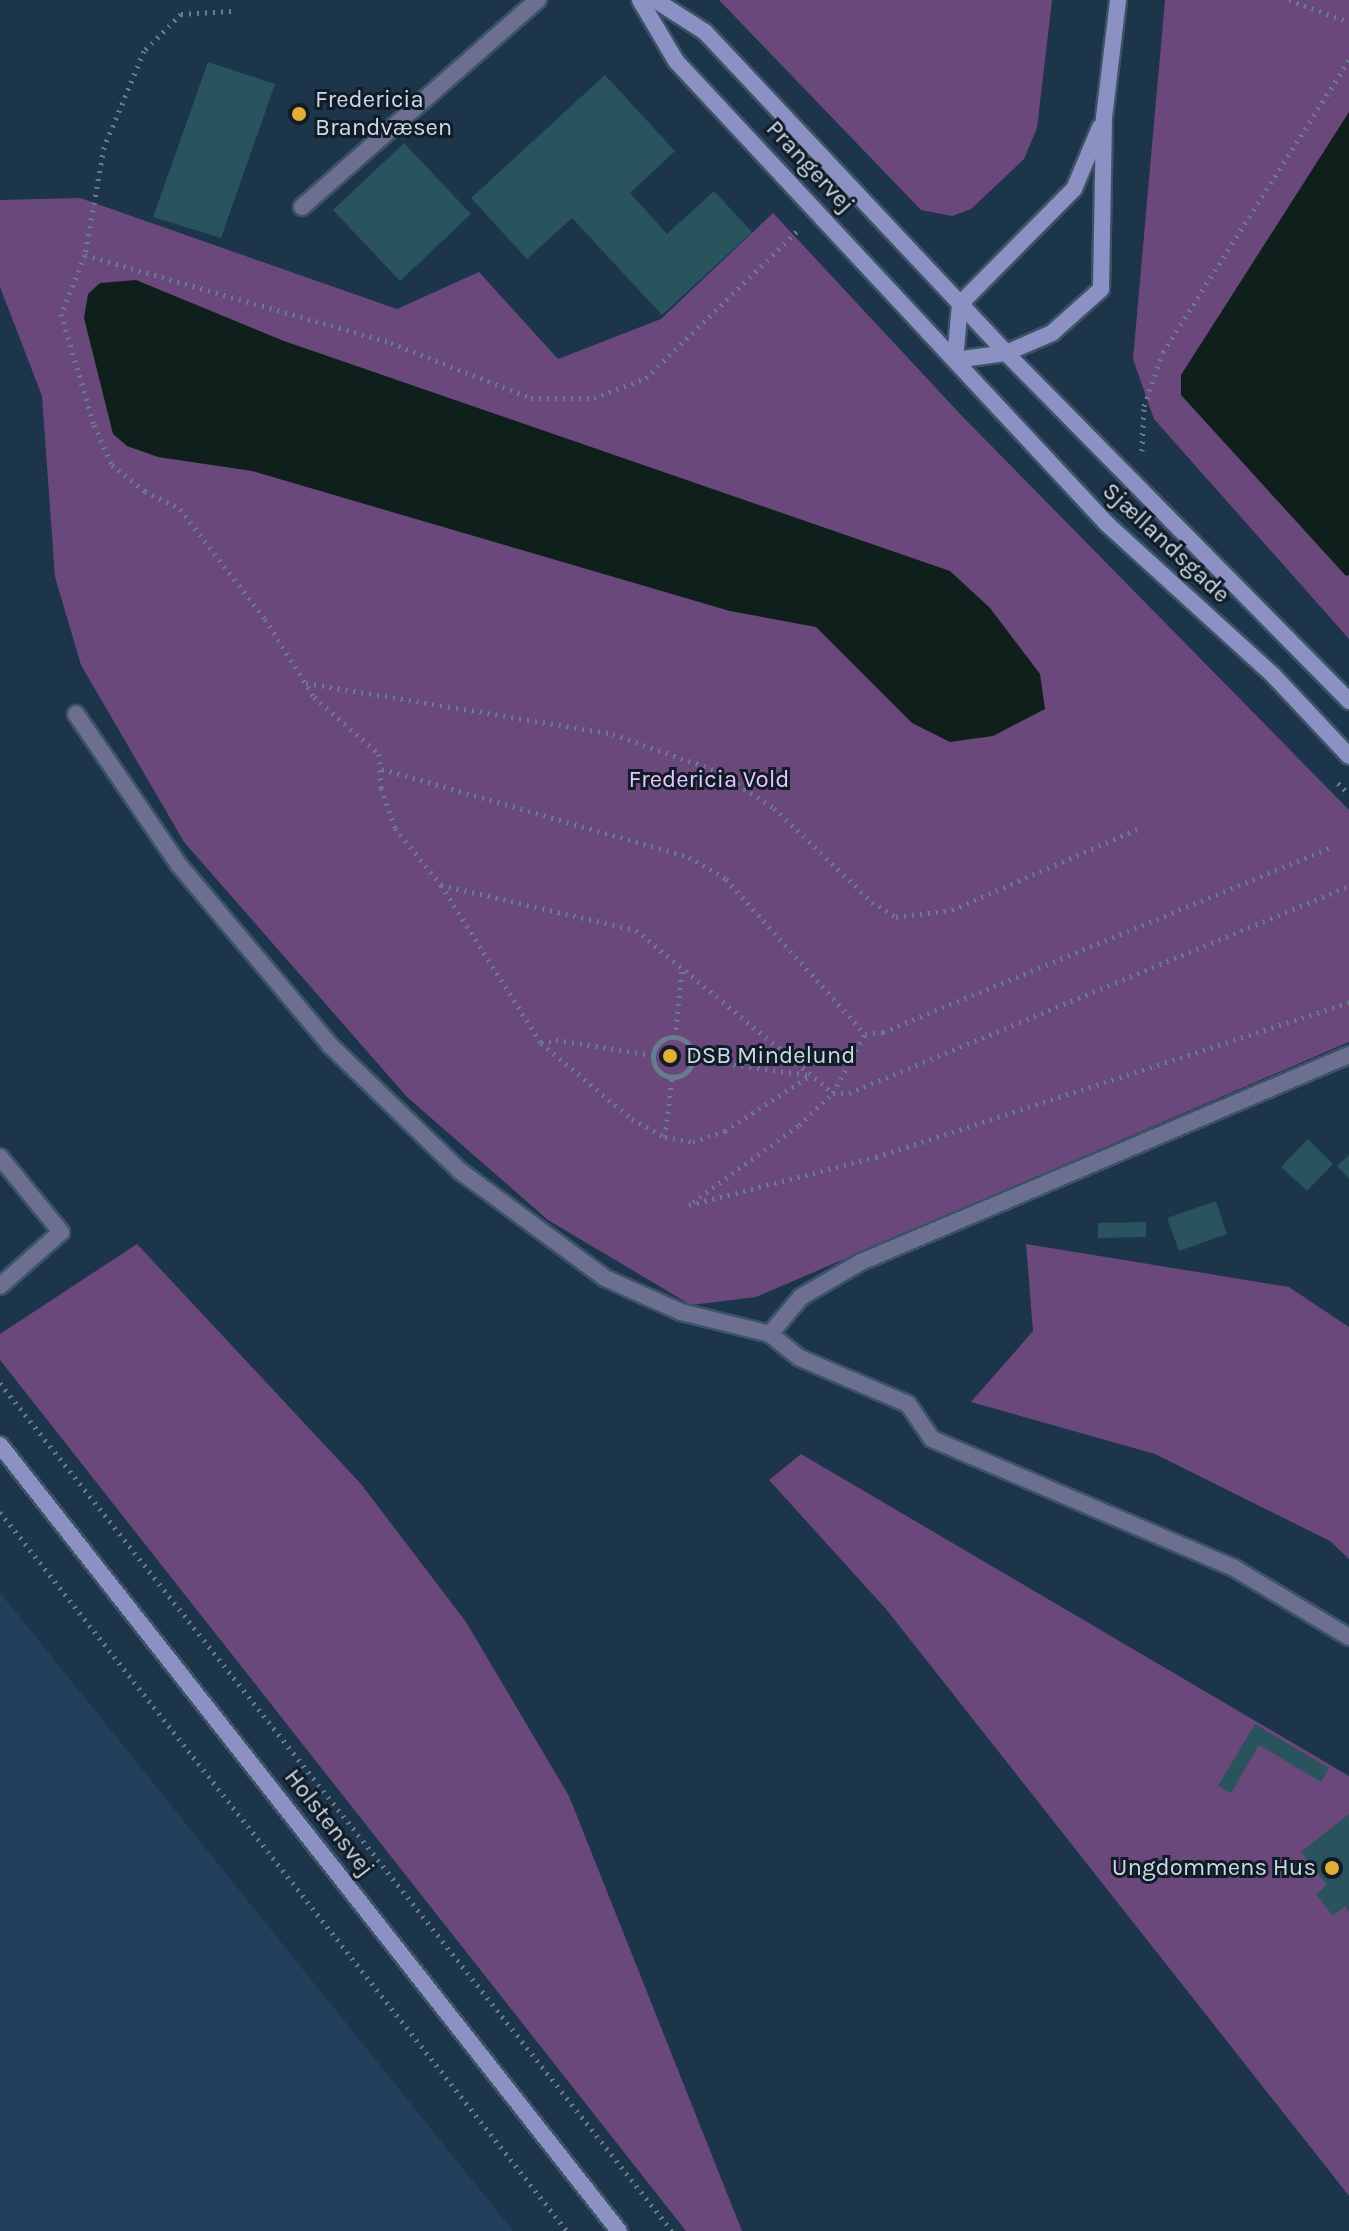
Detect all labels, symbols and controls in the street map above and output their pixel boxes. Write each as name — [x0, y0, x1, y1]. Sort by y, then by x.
place label: Fredericia Brandvæsen — [315, 86, 452, 142]
marker: Fredericia Brandvæsen — [290, 105, 308, 123]
street label: Prangervej — [760, 115, 860, 219]
street label: Sjællandsgade — [1096, 477, 1236, 609]
park label: Fredericia Vold — [628, 766, 790, 794]
place label: DSB Mindelund — [686, 1042, 855, 1070]
marker: DSB Mindelund — [661, 1047, 679, 1065]
street label: Holstensvej — [278, 1763, 380, 1883]
place label: Ungdommens Hus — [1112, 1854, 1316, 1882]
marker: Ungdommens Hus — [1323, 1859, 1341, 1877]

